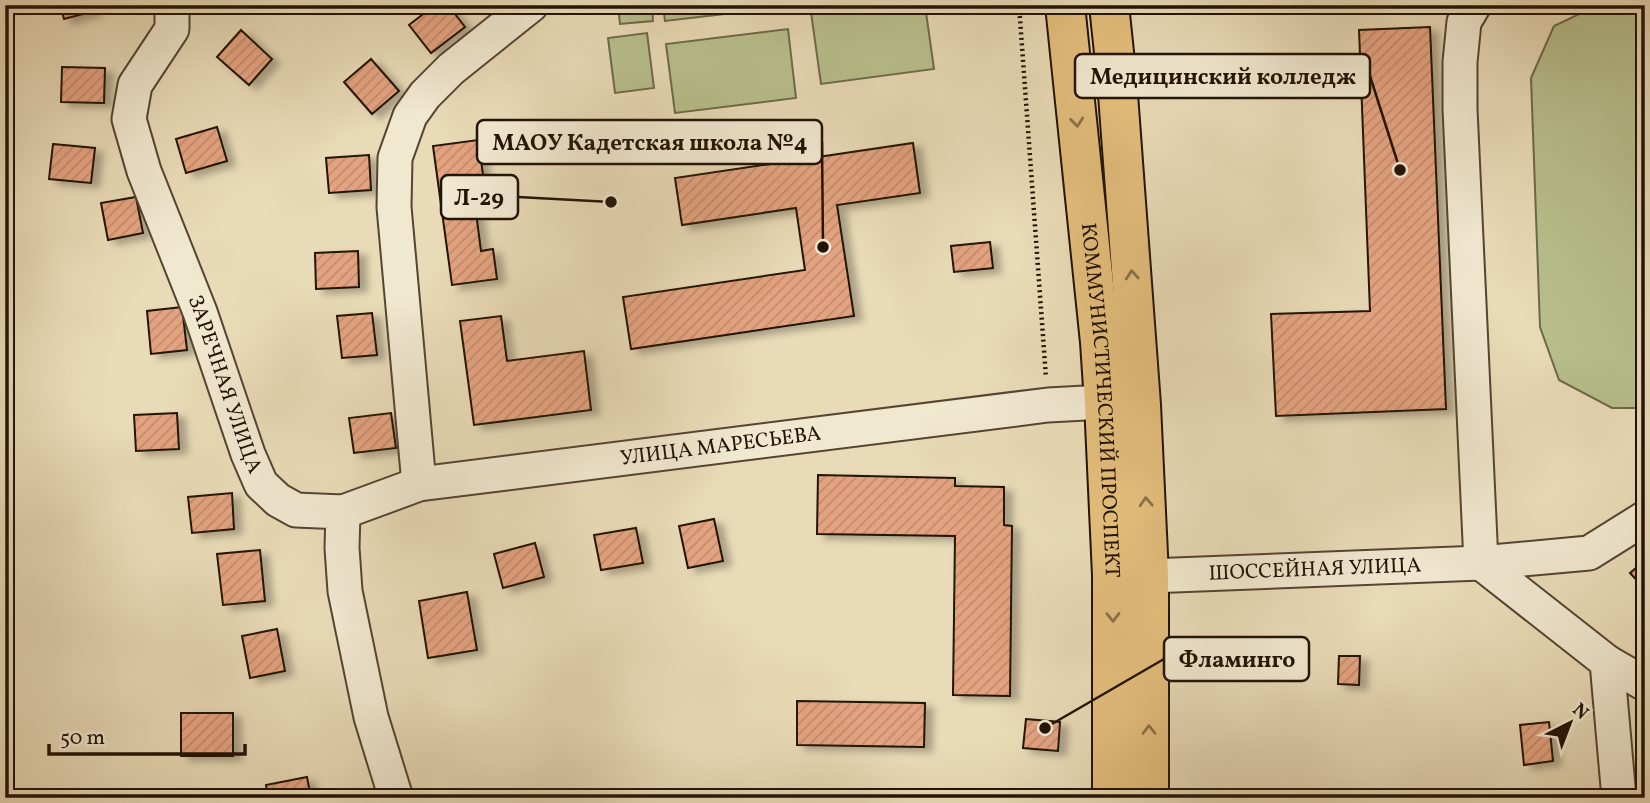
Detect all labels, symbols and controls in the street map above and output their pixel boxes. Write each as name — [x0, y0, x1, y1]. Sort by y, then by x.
callout: Медицинский колледж — [1075, 54, 1370, 98]
text: Медицинский колледж — [1090, 62, 1356, 94]
one-way arrow — [1069, 117, 1084, 128]
callout: МАОУ Кадетская школа №4 — [477, 120, 822, 164]
text: МАОУ Кадетская школа №4 — [492, 128, 808, 160]
callout: Л-29 — [441, 175, 518, 219]
text: Л-29 — [454, 183, 504, 215]
street label: КОММУНИСТИЧЕСКИЙ ПРОСПЕКТ — [1073, 221, 1127, 578]
one-way arrow — [1125, 269, 1140, 280]
street label: ЗАРЕЧНАЯ УЛИЦА — [180, 291, 269, 478]
street label: УЛИЦА МАРЕСЬЕВА — [619, 419, 823, 473]
one-way arrow — [1139, 496, 1154, 507]
street label: ШОССЕЙНАЯ УЛИЦА — [1208, 551, 1422, 588]
one-way arrow — [1105, 613, 1121, 623]
callout: Фламинго — [1164, 637, 1309, 681]
text: Фламинго — [1179, 645, 1295, 677]
north arrow — [1534, 688, 1604, 758]
text: N — [1566, 698, 1594, 726]
scale bar — [49, 712, 245, 756]
text: 50 m — [60, 724, 105, 753]
one-way arrow — [1141, 724, 1157, 734]

